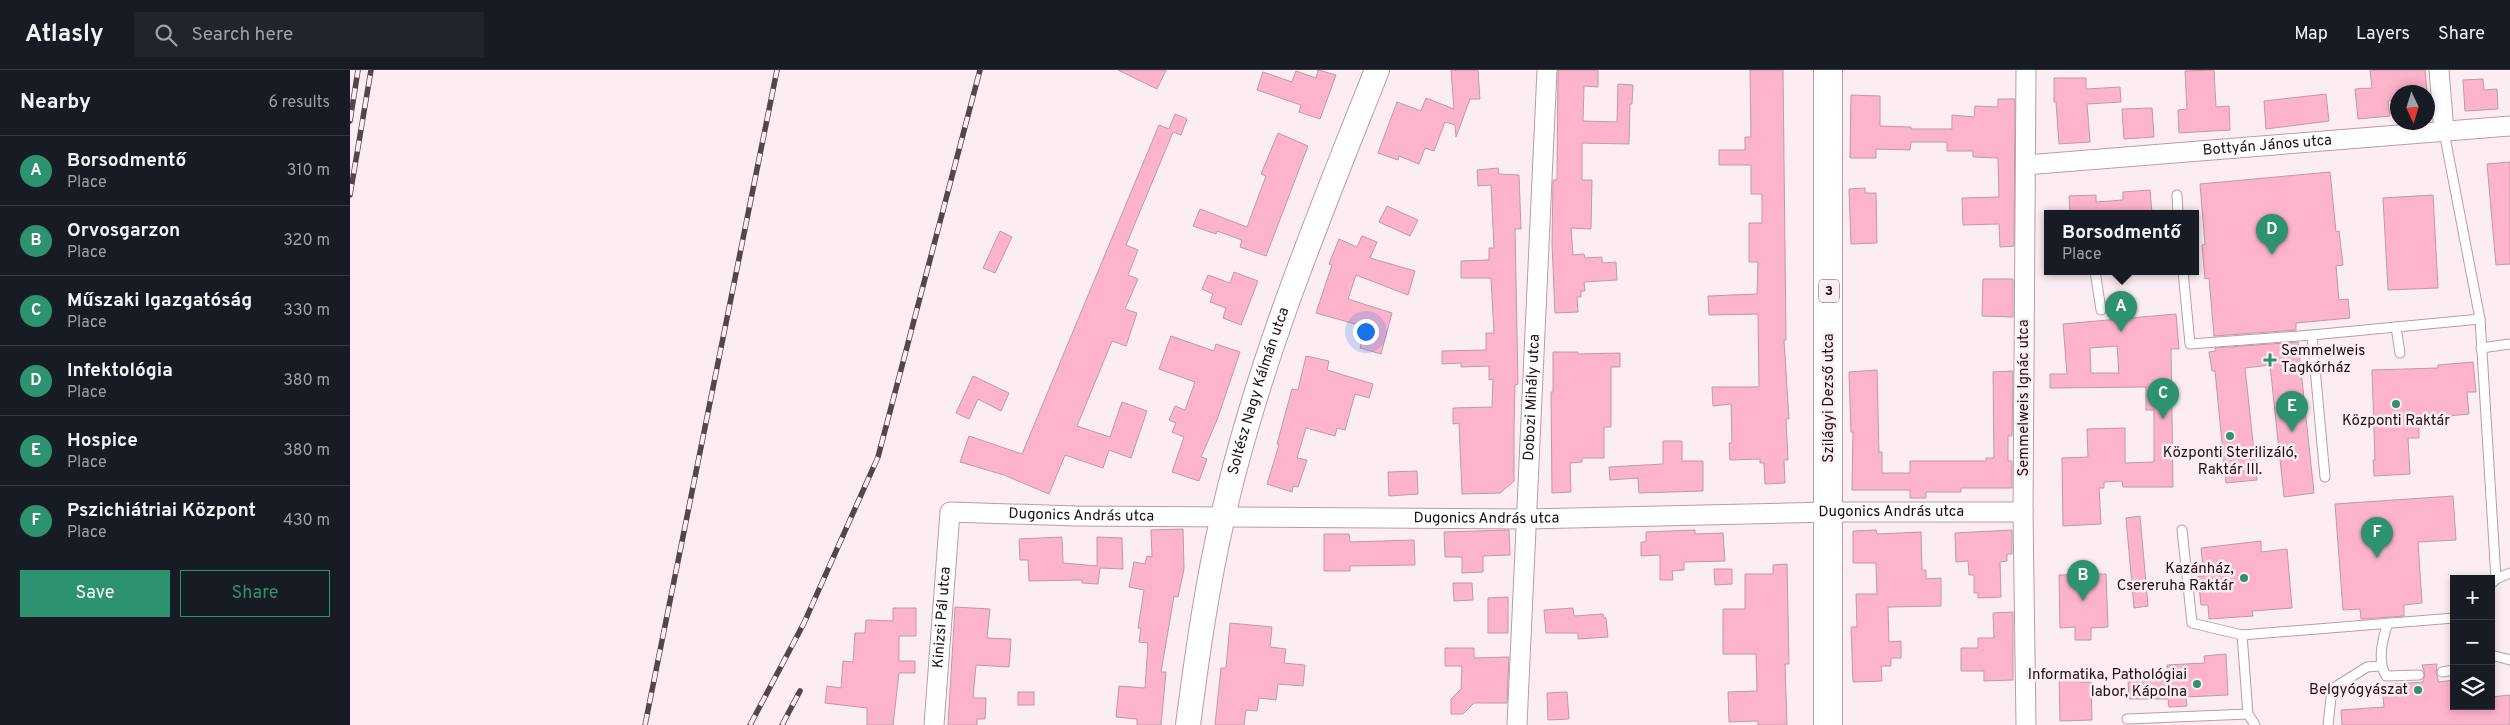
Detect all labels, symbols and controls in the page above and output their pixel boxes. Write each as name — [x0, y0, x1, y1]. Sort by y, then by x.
search box — [134, 12, 484, 57]
text: Atlasly — [25, 20, 104, 50]
icon: search — [152, 21, 180, 49]
text: Search here — [192, 23, 293, 47]
text: Map — [2294, 23, 2328, 46]
text: Layers — [2356, 23, 2410, 46]
text: Share — [2438, 23, 2485, 46]
north arrow — [2390, 85, 2435, 130]
text: Nearby — [20, 89, 91, 116]
text: 6 results — [268, 93, 330, 113]
street label: Bottyán János utca — [2202, 131, 2333, 160]
text: Borsodmentő — [67, 149, 186, 173]
text: A — [30, 161, 42, 181]
text: 310 m — [287, 161, 330, 181]
text: Place — [67, 173, 107, 193]
popup — [2044, 210, 2199, 275]
pin: D — [2256, 214, 2288, 255]
text: Orvosgarzon — [67, 219, 180, 243]
text: Borsodmentő — [2062, 221, 2181, 245]
text: B — [30, 231, 42, 251]
text: 320 m — [283, 231, 330, 251]
text: Place — [67, 243, 107, 263]
text: Place — [2062, 245, 2102, 265]
road number: 3 — [1819, 280, 1839, 302]
text: Műszaki Igazgatóság — [67, 289, 252, 313]
pin: A — [2105, 291, 2137, 332]
text: C — [31, 301, 41, 321]
text: 330 m — [283, 301, 330, 321]
street label: Soltész Nagy Kálmán utca — [1224, 305, 1294, 477]
text: Place — [67, 313, 107, 333]
your location — [1353, 319, 1379, 345]
street label: Semmelweis Ignác utca — [2015, 319, 2034, 477]
street label: Dobozi Mihály utca — [1520, 333, 1544, 461]
street label: Szilágyi Dezső utca — [1820, 333, 1839, 463]
place label: Semmelweis Tagkórház — [2281, 342, 2365, 378]
marker: Semmelweis Tagkórház — [2263, 353, 2277, 367]
text: Infektológia — [67, 359, 173, 383]
text: D — [30, 371, 42, 391]
text: 380 m — [283, 371, 330, 391]
pin: C — [2147, 378, 2179, 419]
text: Place — [67, 383, 107, 403]
pin: E — [2276, 391, 2308, 432]
marker: Központi Raktár — [2390, 398, 2402, 410]
place label: Központi Raktár — [2342, 412, 2450, 431]
text: Hospice — [67, 429, 138, 453]
marker: Központi Sterilizáló, Raktár III. — [2224, 430, 2236, 442]
text: E — [31, 441, 41, 461]
text: 380 m — [283, 441, 330, 461]
place label: Központi Sterilizáló, Raktár III. — [2163, 444, 2297, 480]
text: Place — [67, 453, 107, 473]
text: Pszichiátriai Központ — [67, 499, 256, 523]
street label: Dugonics András utca — [1818, 503, 1964, 522]
street label: Dugonics András utca — [1008, 504, 1154, 526]
street label: Dugonics András utca — [1413, 509, 1559, 529]
text: F — [31, 511, 41, 531]
text: 430 m — [283, 511, 330, 531]
pin: F — [2361, 517, 2393, 558]
text: Place — [67, 523, 107, 543]
pin: B — [2067, 560, 2099, 601]
place label: Kazánház, Csereruha Raktár — [2117, 560, 2234, 596]
street label: Kinizsi Pál utca — [929, 566, 955, 669]
button: Save — [20, 570, 170, 617]
button: Share — [180, 570, 330, 617]
marker: Kazánház, Csereruha Raktár — [2238, 572, 2250, 584]
map controls — [2450, 575, 2495, 710]
button: + — [2450, 575, 2495, 620]
button: − — [2450, 620, 2495, 665]
button: layers — [2450, 665, 2495, 710]
place label: Informatika, Pathológiai labor, Kápolna — [2028, 666, 2187, 702]
marker: Informatika, Pathológiai labor, Kápolna — [2191, 678, 2203, 690]
place label: Belgyógyászat — [2309, 681, 2408, 700]
marker: Belgyógyászat — [2412, 684, 2424, 696]

